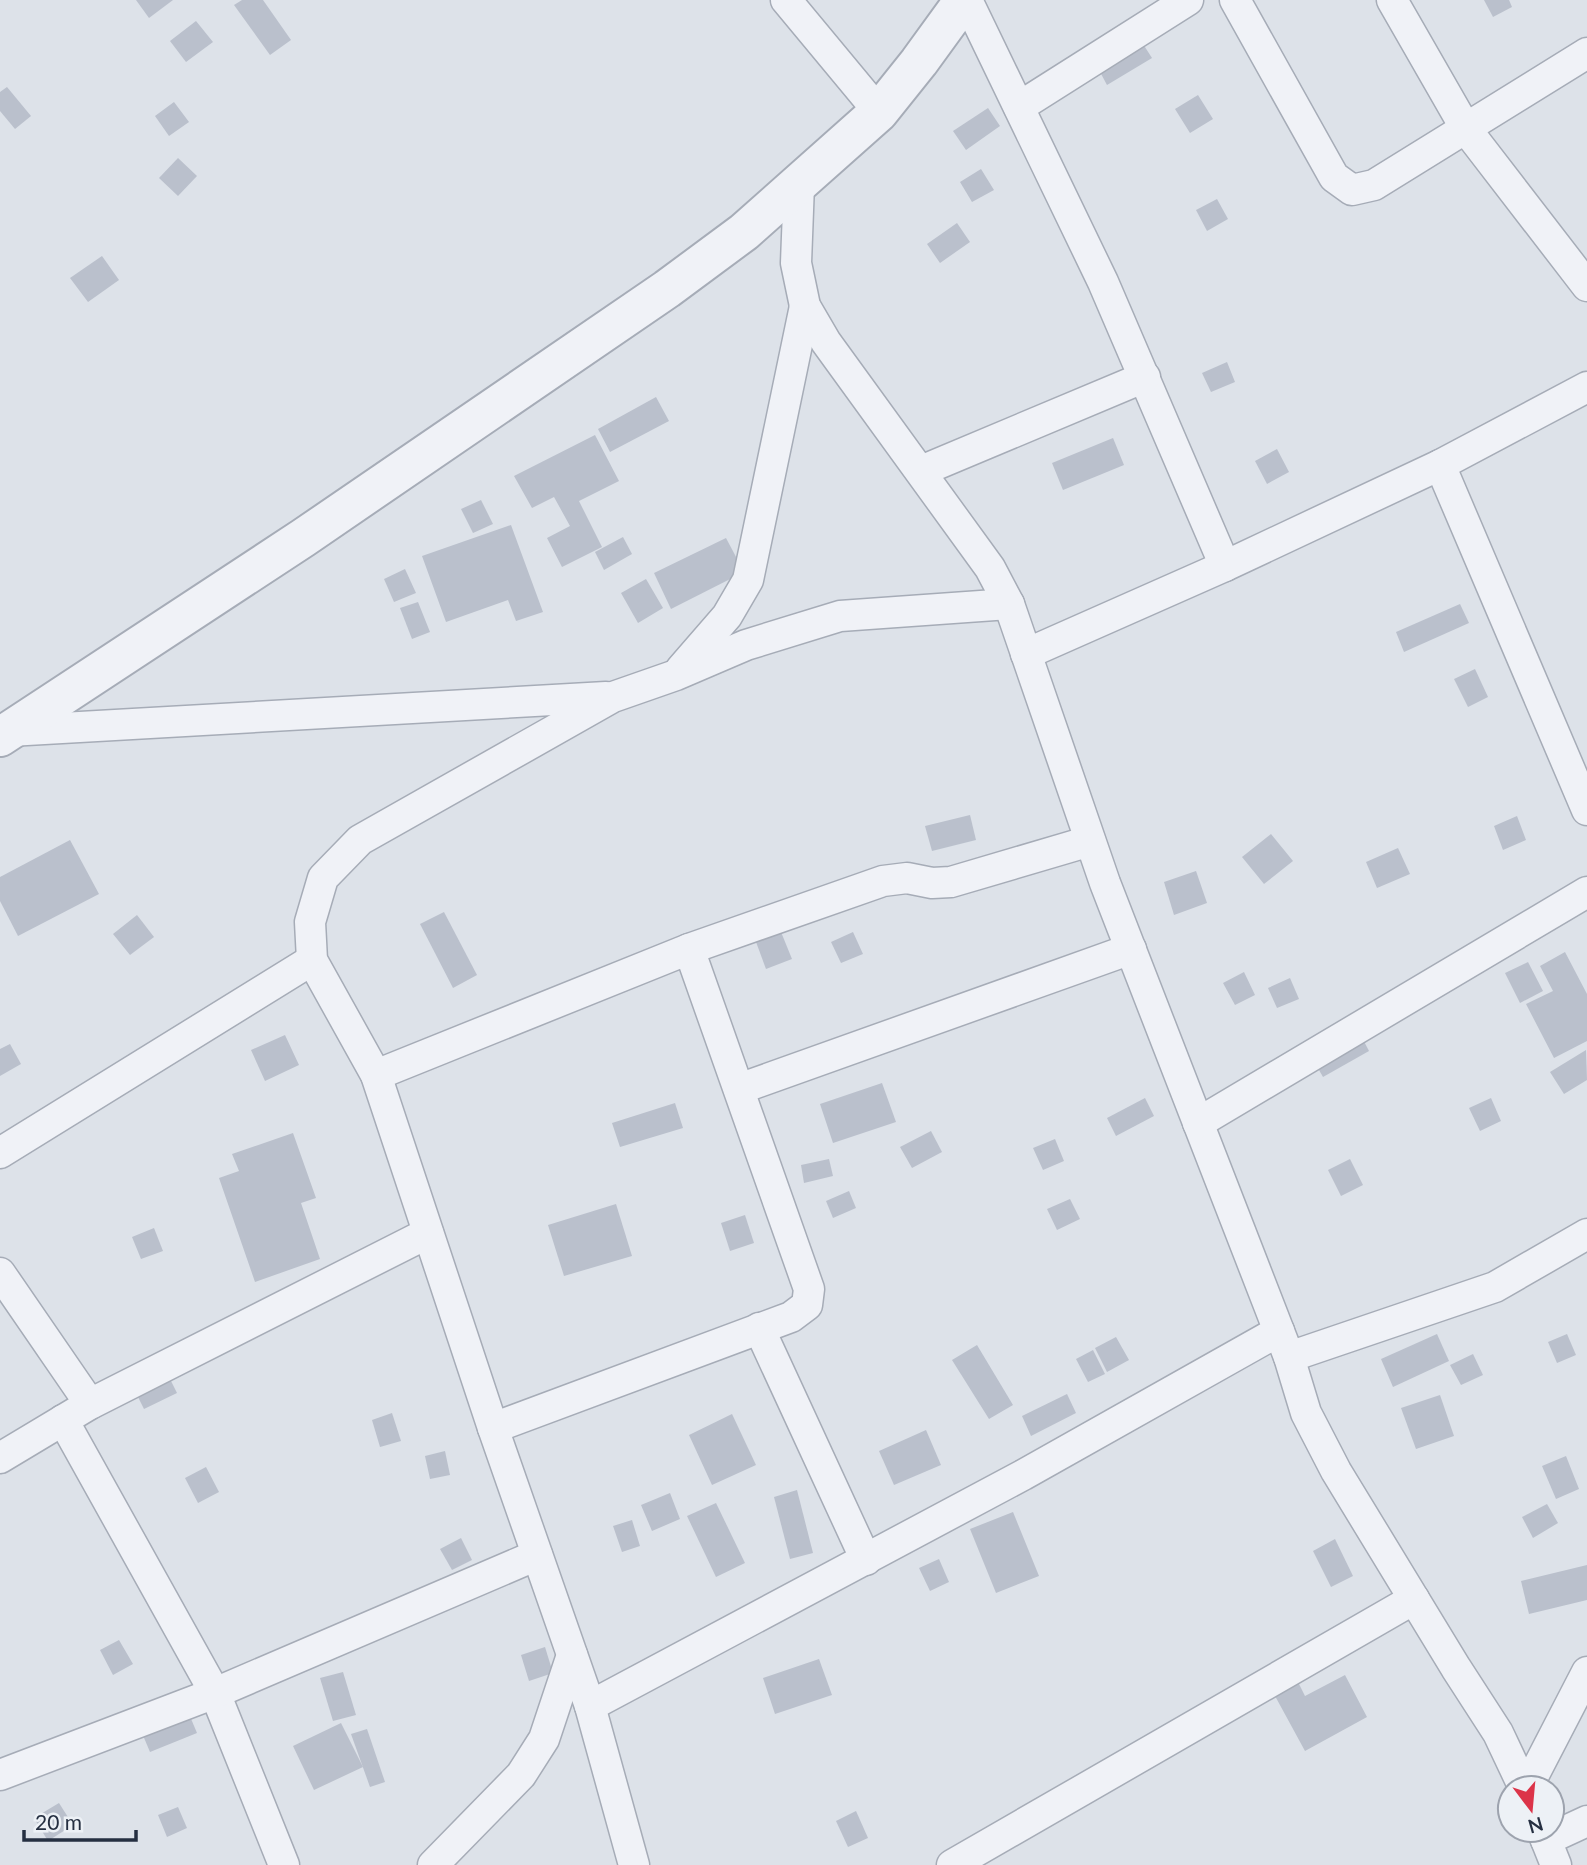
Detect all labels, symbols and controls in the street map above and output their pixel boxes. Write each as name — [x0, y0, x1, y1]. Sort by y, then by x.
north arrow — [1496, 1774, 1566, 1844]
scale bar — [24, 1798, 136, 1842]
text: 20 m — [35, 1809, 82, 1834]
text: N — [1526, 1813, 1546, 1839]

